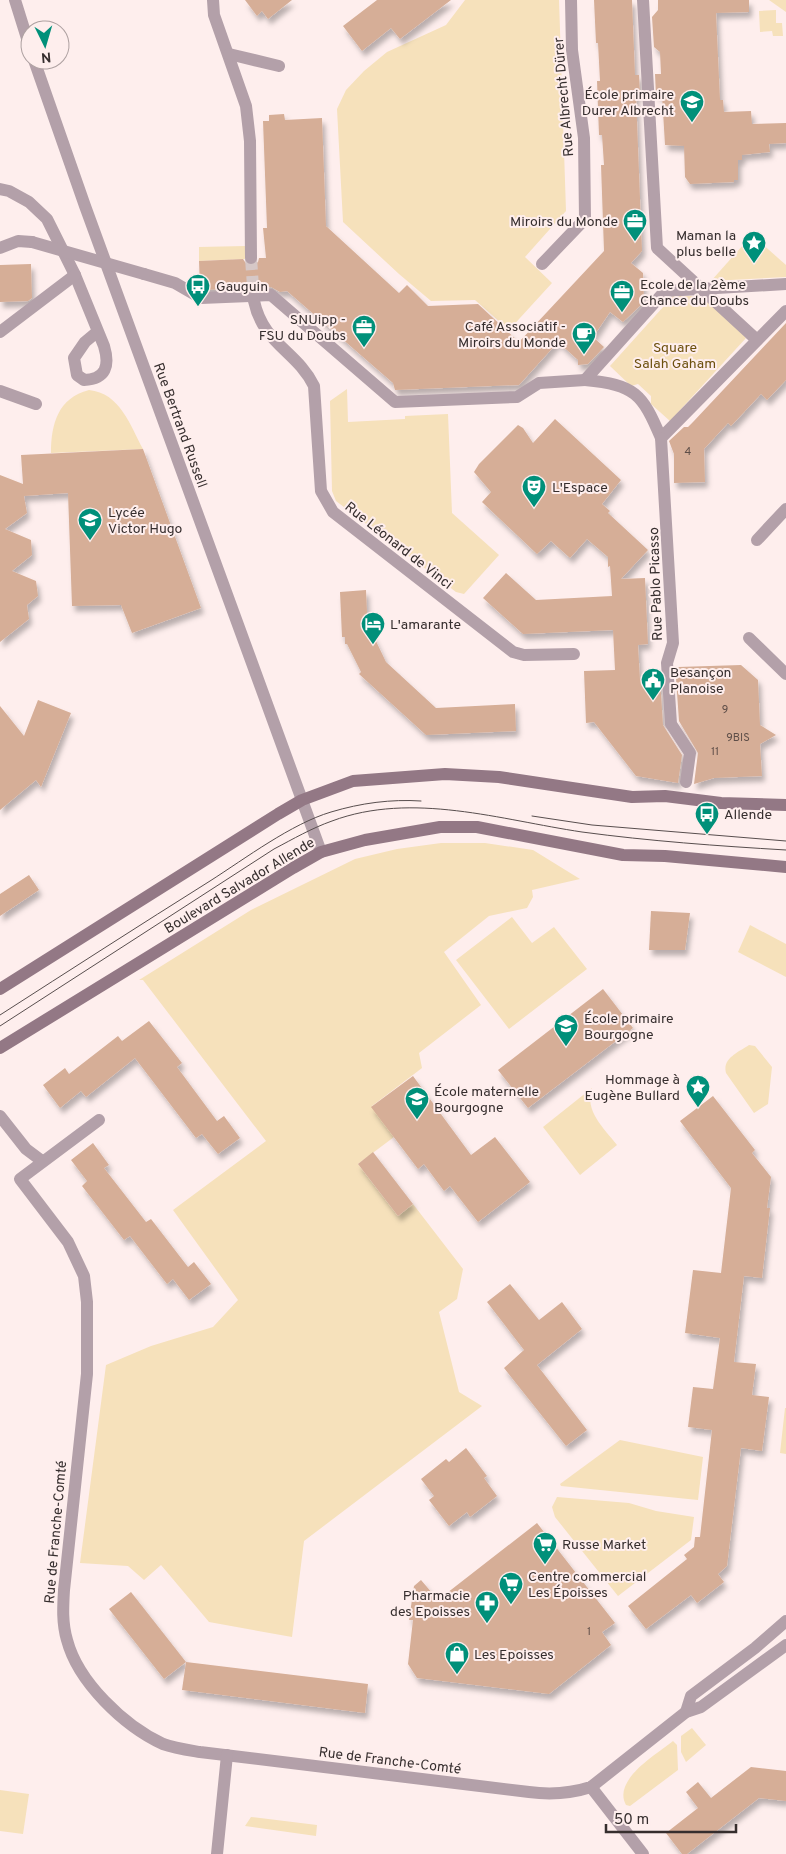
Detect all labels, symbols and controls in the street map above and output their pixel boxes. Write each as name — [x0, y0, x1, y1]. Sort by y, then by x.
north arrow — [20, 20, 70, 70]
street label: Rue Albrecht Dürer — [551, 36, 578, 157]
text: N — [40, 48, 52, 65]
place label: École primaire Durer Albrecht — [582, 86, 674, 120]
school or university icon: École primaire Durer Albrecht — [679, 89, 705, 123]
office icon: Miroirs du Monde — [622, 208, 648, 242]
place label: Miroirs du Monde — [510, 214, 618, 231]
place label: Maman la plus belle — [676, 228, 736, 261]
place icon: Maman la plus belle — [741, 230, 767, 264]
bus stop icon: Gauguin — [185, 273, 211, 307]
place label: Ecole de la 2ème Chance du Doubs — [640, 277, 749, 310]
place label: Gauguin — [216, 279, 268, 296]
office icon: Ecole de la 2ème Chance du Doubs — [609, 279, 635, 313]
place label: SNUipp - FSU du Doubs — [259, 312, 346, 345]
office icon: SNUipp - FSU du Doubs — [351, 314, 377, 348]
place label: Café Associatif - Miroirs du Monde — [458, 319, 566, 352]
cafe icon: Café Associatif - Miroirs du Monde — [571, 321, 597, 355]
park label: Square Salah Gaham — [634, 340, 716, 373]
street label: Rue Bertrand Russell — [149, 361, 210, 490]
house number: 4 — [685, 445, 692, 459]
theatre icon: L'Espace — [521, 474, 547, 508]
place label: L'Espace — [552, 480, 608, 497]
street label: Rue Léonard de Vinci — [341, 499, 455, 594]
place label: Lycée Victor Hugo — [108, 505, 183, 538]
school or university icon: Lycée Victor Hugo — [77, 507, 103, 541]
street label: Rue Pablo Picasso — [646, 527, 667, 641]
hotel icon: L'amarante — [360, 611, 386, 645]
place label: L'amarante — [390, 617, 461, 634]
place label: Besançon Planoise — [670, 665, 732, 698]
public building icon: Besançon Planoise — [640, 667, 666, 701]
house number: 9 — [722, 703, 728, 717]
house number: 9BIS — [726, 731, 750, 745]
house number: 11 — [711, 745, 719, 759]
bus stop icon: Allende — [694, 801, 720, 835]
place label: Allende — [724, 807, 772, 824]
street label: Boulevard Salvador Allende — [162, 835, 318, 938]
place label: École primaire Bourgogne — [584, 1010, 674, 1044]
school or university icon: École primaire Bourgogne — [553, 1013, 579, 1047]
place label: Hommage à Eugène Bullard — [584, 1072, 680, 1105]
place icon: Hommage à Eugène Bullard — [685, 1074, 711, 1108]
place label: École maternelle Bourgogne — [434, 1083, 539, 1117]
school or university icon: École maternelle Bourgogne — [404, 1086, 430, 1120]
street label: Rue de Franche-Comté — [42, 1460, 71, 1604]
supermarket icon: Russe Market — [532, 1531, 558, 1565]
place label: Russe Market — [562, 1537, 646, 1554]
place label: Centre commercial Les Époisses — [528, 1569, 646, 1602]
supermarket icon: Centre commercial Les Époisses — [498, 1571, 524, 1605]
place label: Pharmacie des Epoisses — [390, 1588, 470, 1621]
pharmacy icon: Pharmacie des Epoisses — [474, 1590, 500, 1624]
house number: 1 — [587, 1625, 591, 1639]
shop icon: Les Epoisses — [444, 1641, 470, 1675]
place label: Les Epoisses — [474, 1647, 554, 1664]
street label: Rue de Franche-Comté — [318, 1744, 462, 1779]
scale bar — [606, 1802, 736, 1834]
text: 50 m — [614, 1811, 649, 1830]

